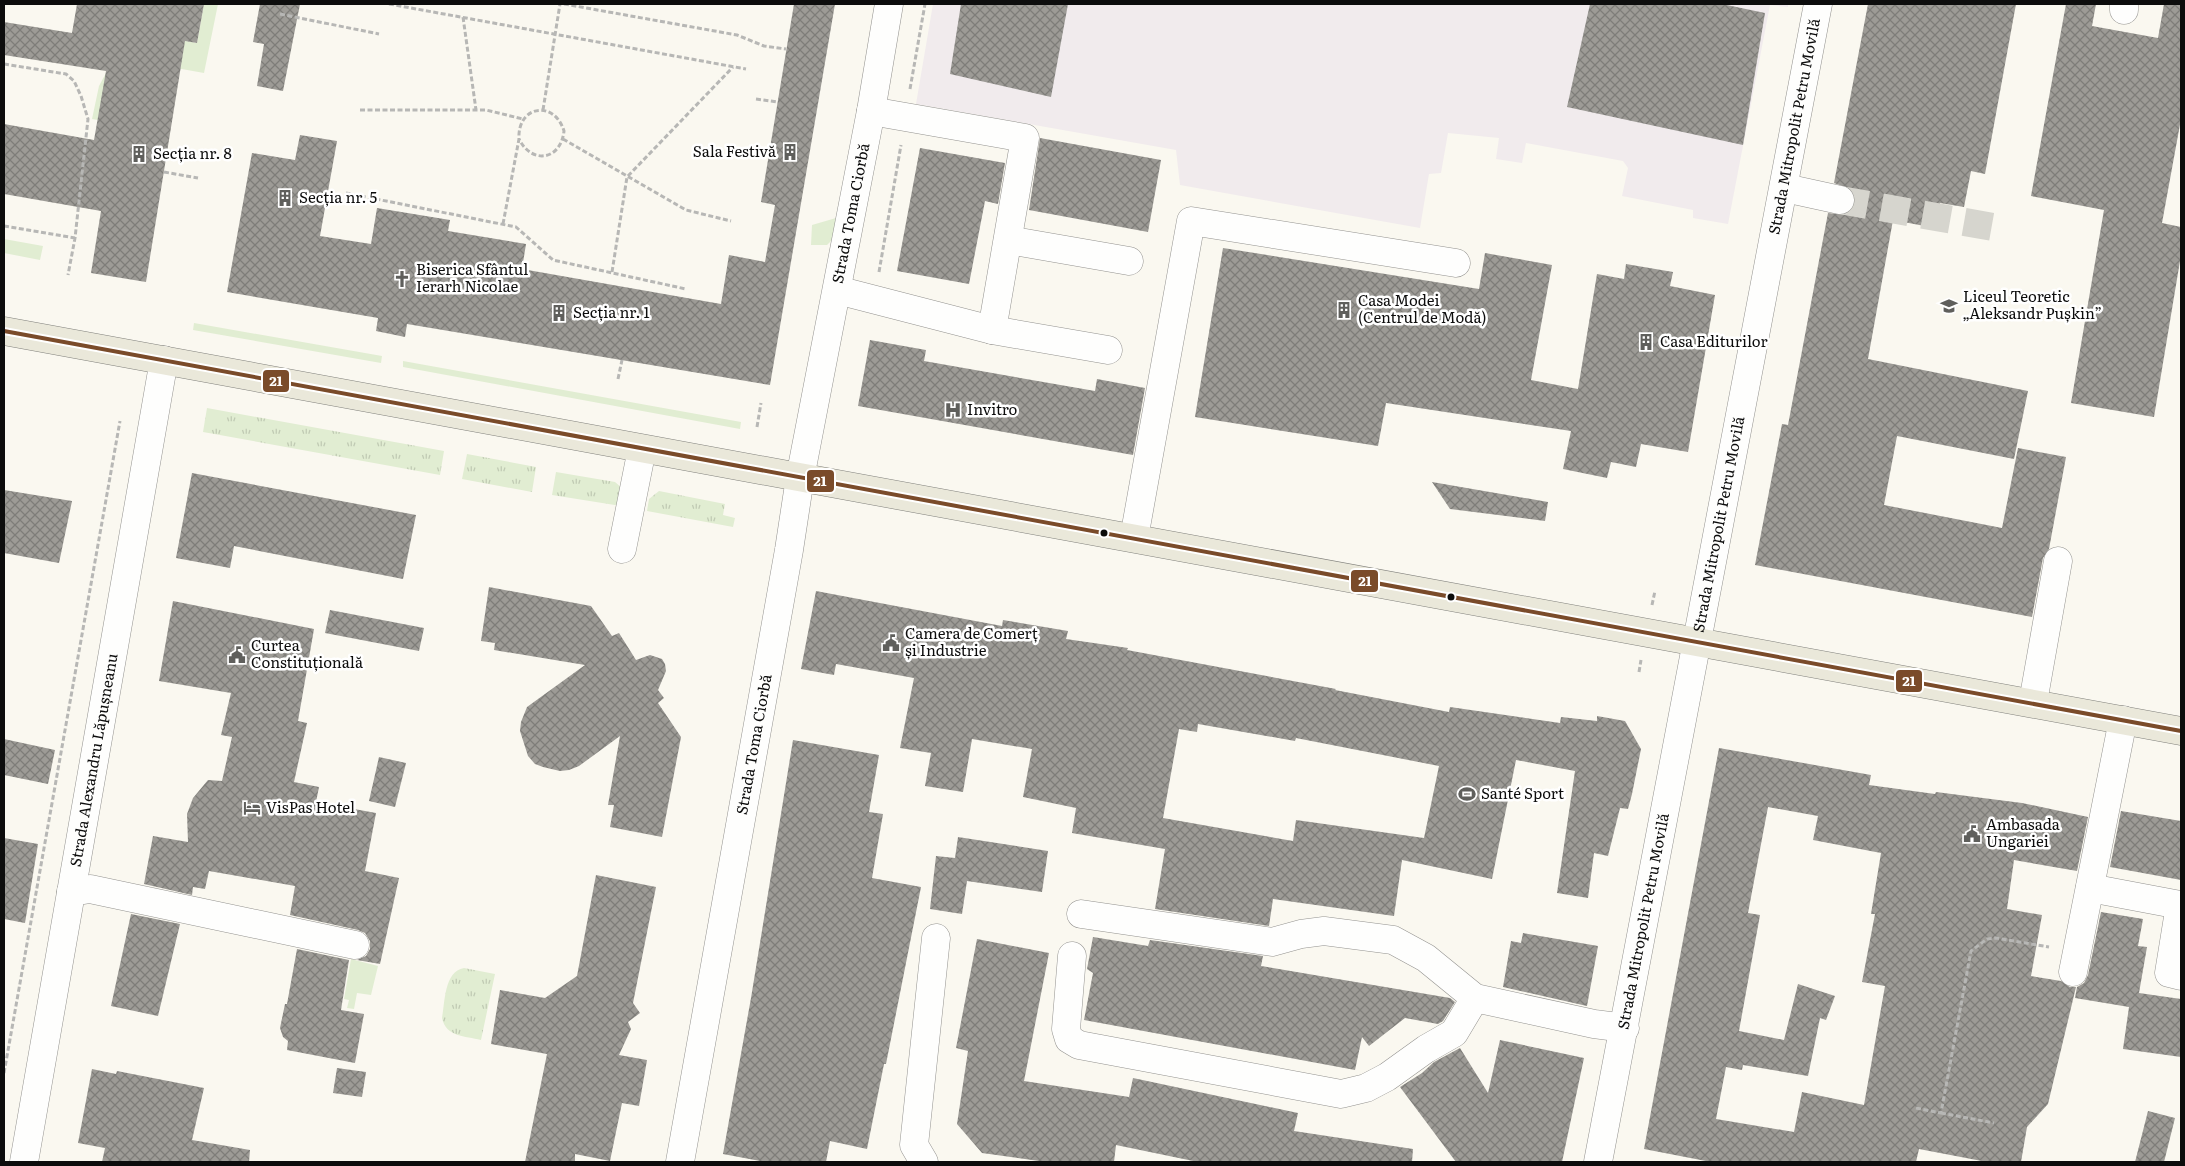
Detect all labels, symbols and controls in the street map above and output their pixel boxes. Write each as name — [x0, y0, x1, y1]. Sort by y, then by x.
street label: Strada Mitropolit Petru Movilă — [1761, 15, 1825, 236]
place label: Sala Festivă — [693, 139, 777, 162]
street label: Strada Toma Ciorbă — [825, 140, 875, 285]
place label: Secția nr. 8 — [153, 141, 232, 164]
building icon: Sala Festivă — [780, 142, 800, 162]
building icon: Secția nr. 8 — [129, 144, 149, 164]
place label: Secția nr. 5 — [299, 185, 378, 208]
building icon: Secția nr. 5 — [275, 188, 295, 208]
place label: Biserica Sfântul Ierarh Nicolae — [416, 257, 528, 297]
church icon: Biserica Sfântul Ierarh Nicolae — [392, 269, 412, 289]
place label: Liceul Teoretic „Aleksandr Pușkin” — [1963, 284, 2102, 324]
place label: Casa Modei (Centrul de Modă) — [1358, 288, 1487, 328]
school or university icon: Liceul Teoretic „Aleksandr Pușkin” — [1939, 296, 1959, 316]
place label: Secția nr. 1 — [573, 300, 650, 323]
building icon: Casa Modei (Centrul de Modă) — [1334, 300, 1354, 320]
building icon: Secția nr. 1 — [549, 303, 569, 323]
place label: Casa Editurilor — [1660, 329, 1768, 352]
building icon: Casa Editurilor — [1636, 332, 1656, 352]
line badge: 21 — [262, 369, 290, 393]
text: 21 — [269, 370, 283, 390]
place label: Invitro — [967, 397, 1018, 420]
hospital icon: Invitro — [943, 400, 963, 420]
street label: Strada Mitropolit Petru Movilă — [1686, 413, 1750, 634]
line badge: 21 — [806, 469, 835, 493]
text: 21 — [813, 470, 827, 490]
unlabelled marker — [1099, 528, 1109, 538]
line badge: 21 — [1350, 569, 1379, 593]
text: 21 — [1358, 570, 1372, 590]
unlabelled marker — [1446, 592, 1456, 602]
place label: Camera de Comerț și Industrie — [905, 621, 1038, 661]
place label: Curtea Constituțională — [251, 633, 364, 673]
public building icon: Camera de Comerț și Industrie — [881, 633, 901, 653]
public building icon: Curtea Constituțională — [227, 645, 247, 665]
street label: Strada Alexandru Lăpușneanu — [63, 651, 123, 868]
line badge: 21 — [1895, 669, 1923, 693]
text: 21 — [1902, 670, 1916, 690]
street label: Strada Toma Ciorbă — [729, 671, 777, 816]
place label: Santé Sport — [1481, 781, 1564, 804]
sports icon: Santé Sport — [1457, 784, 1477, 804]
place label: VisPas Hotel — [266, 795, 355, 818]
hotel icon: VisPas Hotel — [242, 798, 262, 818]
street label: Strada Mitropolit Petru Movilă — [1610, 810, 1674, 1031]
place label: Ambasada Ungariei — [1986, 812, 2061, 852]
public building icon: Ambasada Ungariei — [1962, 824, 1982, 844]

